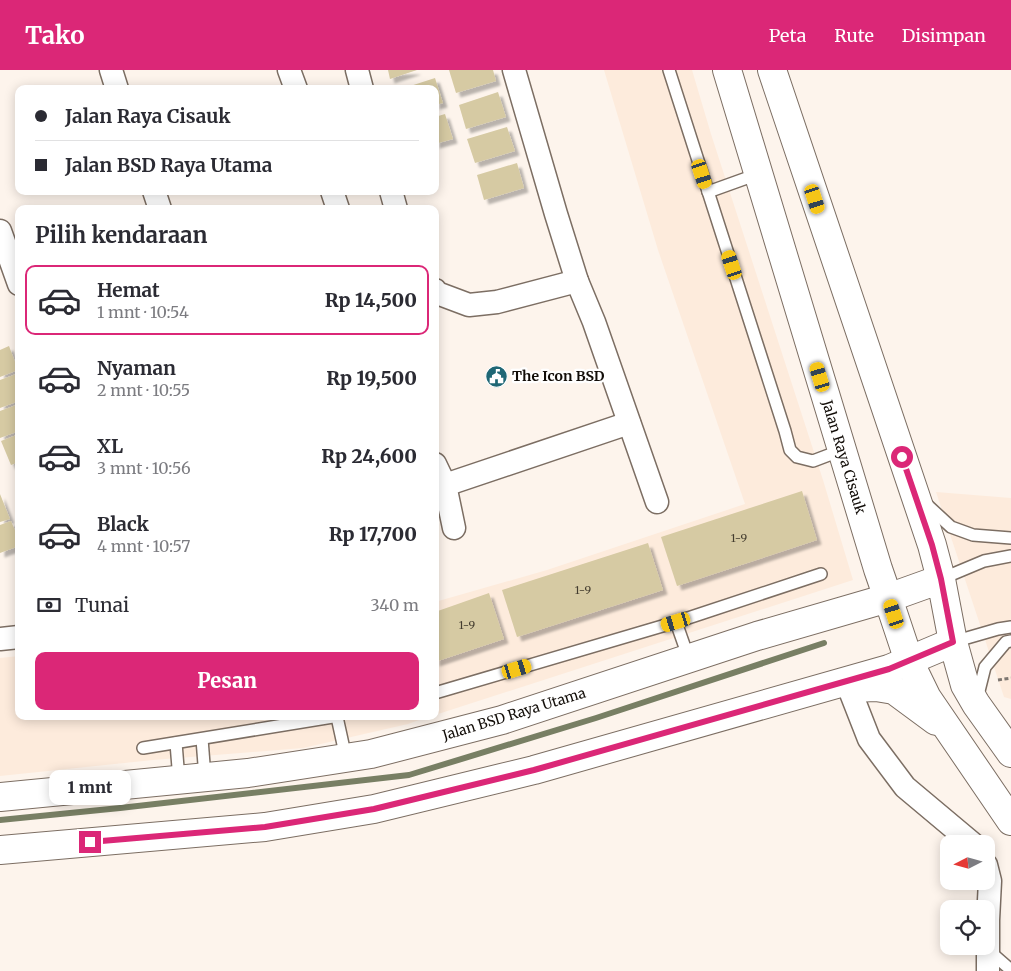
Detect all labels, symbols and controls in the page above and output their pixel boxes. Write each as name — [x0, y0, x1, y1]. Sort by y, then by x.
text: Tako — [25, 20, 85, 51]
text: Peta — [769, 24, 806, 47]
text: Rute — [834, 24, 874, 47]
text: Disimpan — [902, 24, 986, 47]
text: Jalan Raya Cisauk — [65, 104, 230, 128]
text: Jalan BSD Raya Utama — [65, 153, 272, 177]
car — [690, 157, 713, 191]
car — [803, 182, 826, 216]
text: Pilih kendaraan — [35, 221, 207, 249]
car — [720, 248, 743, 282]
icon: car — [37, 278, 82, 323]
text: Hemat — [97, 278, 160, 302]
text: Rp 14,500 — [325, 288, 417, 312]
text: 1 mnt · 10:54 — [97, 302, 189, 322]
icon: car — [37, 356, 82, 401]
text: Nyaman — [97, 356, 176, 380]
car — [808, 360, 831, 394]
public building icon: The Icon BSD — [484, 364, 508, 388]
text: Rp 19,500 — [326, 366, 417, 390]
place label: The Icon BSD — [512, 367, 605, 385]
text: 2 mnt · 10:55 — [97, 380, 190, 400]
street label: Jalan Raya Cisauk — [818, 397, 870, 516]
icon: car — [37, 434, 82, 479]
text: XL — [97, 434, 123, 458]
text: Rp 24,600 — [321, 444, 417, 468]
route start — [891, 446, 913, 468]
text: 3 mnt · 10:56 — [97, 458, 191, 478]
icon: car — [37, 512, 82, 557]
text: Black — [97, 512, 149, 536]
text: Rp 17,700 — [329, 522, 417, 546]
house number: 1-9 — [731, 531, 748, 545]
text: 4 mnt · 10:57 — [97, 536, 190, 556]
house number: 1-9 — [575, 583, 592, 597]
icon: cash — [35, 591, 63, 619]
text: Tunai — [75, 593, 129, 617]
text: 340 m — [370, 595, 419, 615]
car — [882, 597, 905, 631]
car — [659, 610, 692, 634]
house number: 1-9 — [459, 618, 476, 632]
button: Pesan — [35, 652, 419, 710]
car — [500, 657, 533, 681]
street label: Jalan BSD Raya Utama — [439, 684, 588, 745]
callout: 1 mnt — [49, 770, 131, 804]
text: 1 mnt — [68, 777, 112, 797]
route end — [79, 831, 101, 853]
north arrow — [940, 835, 995, 890]
map controls — [940, 835, 995, 955]
button: locate — [940, 900, 995, 955]

